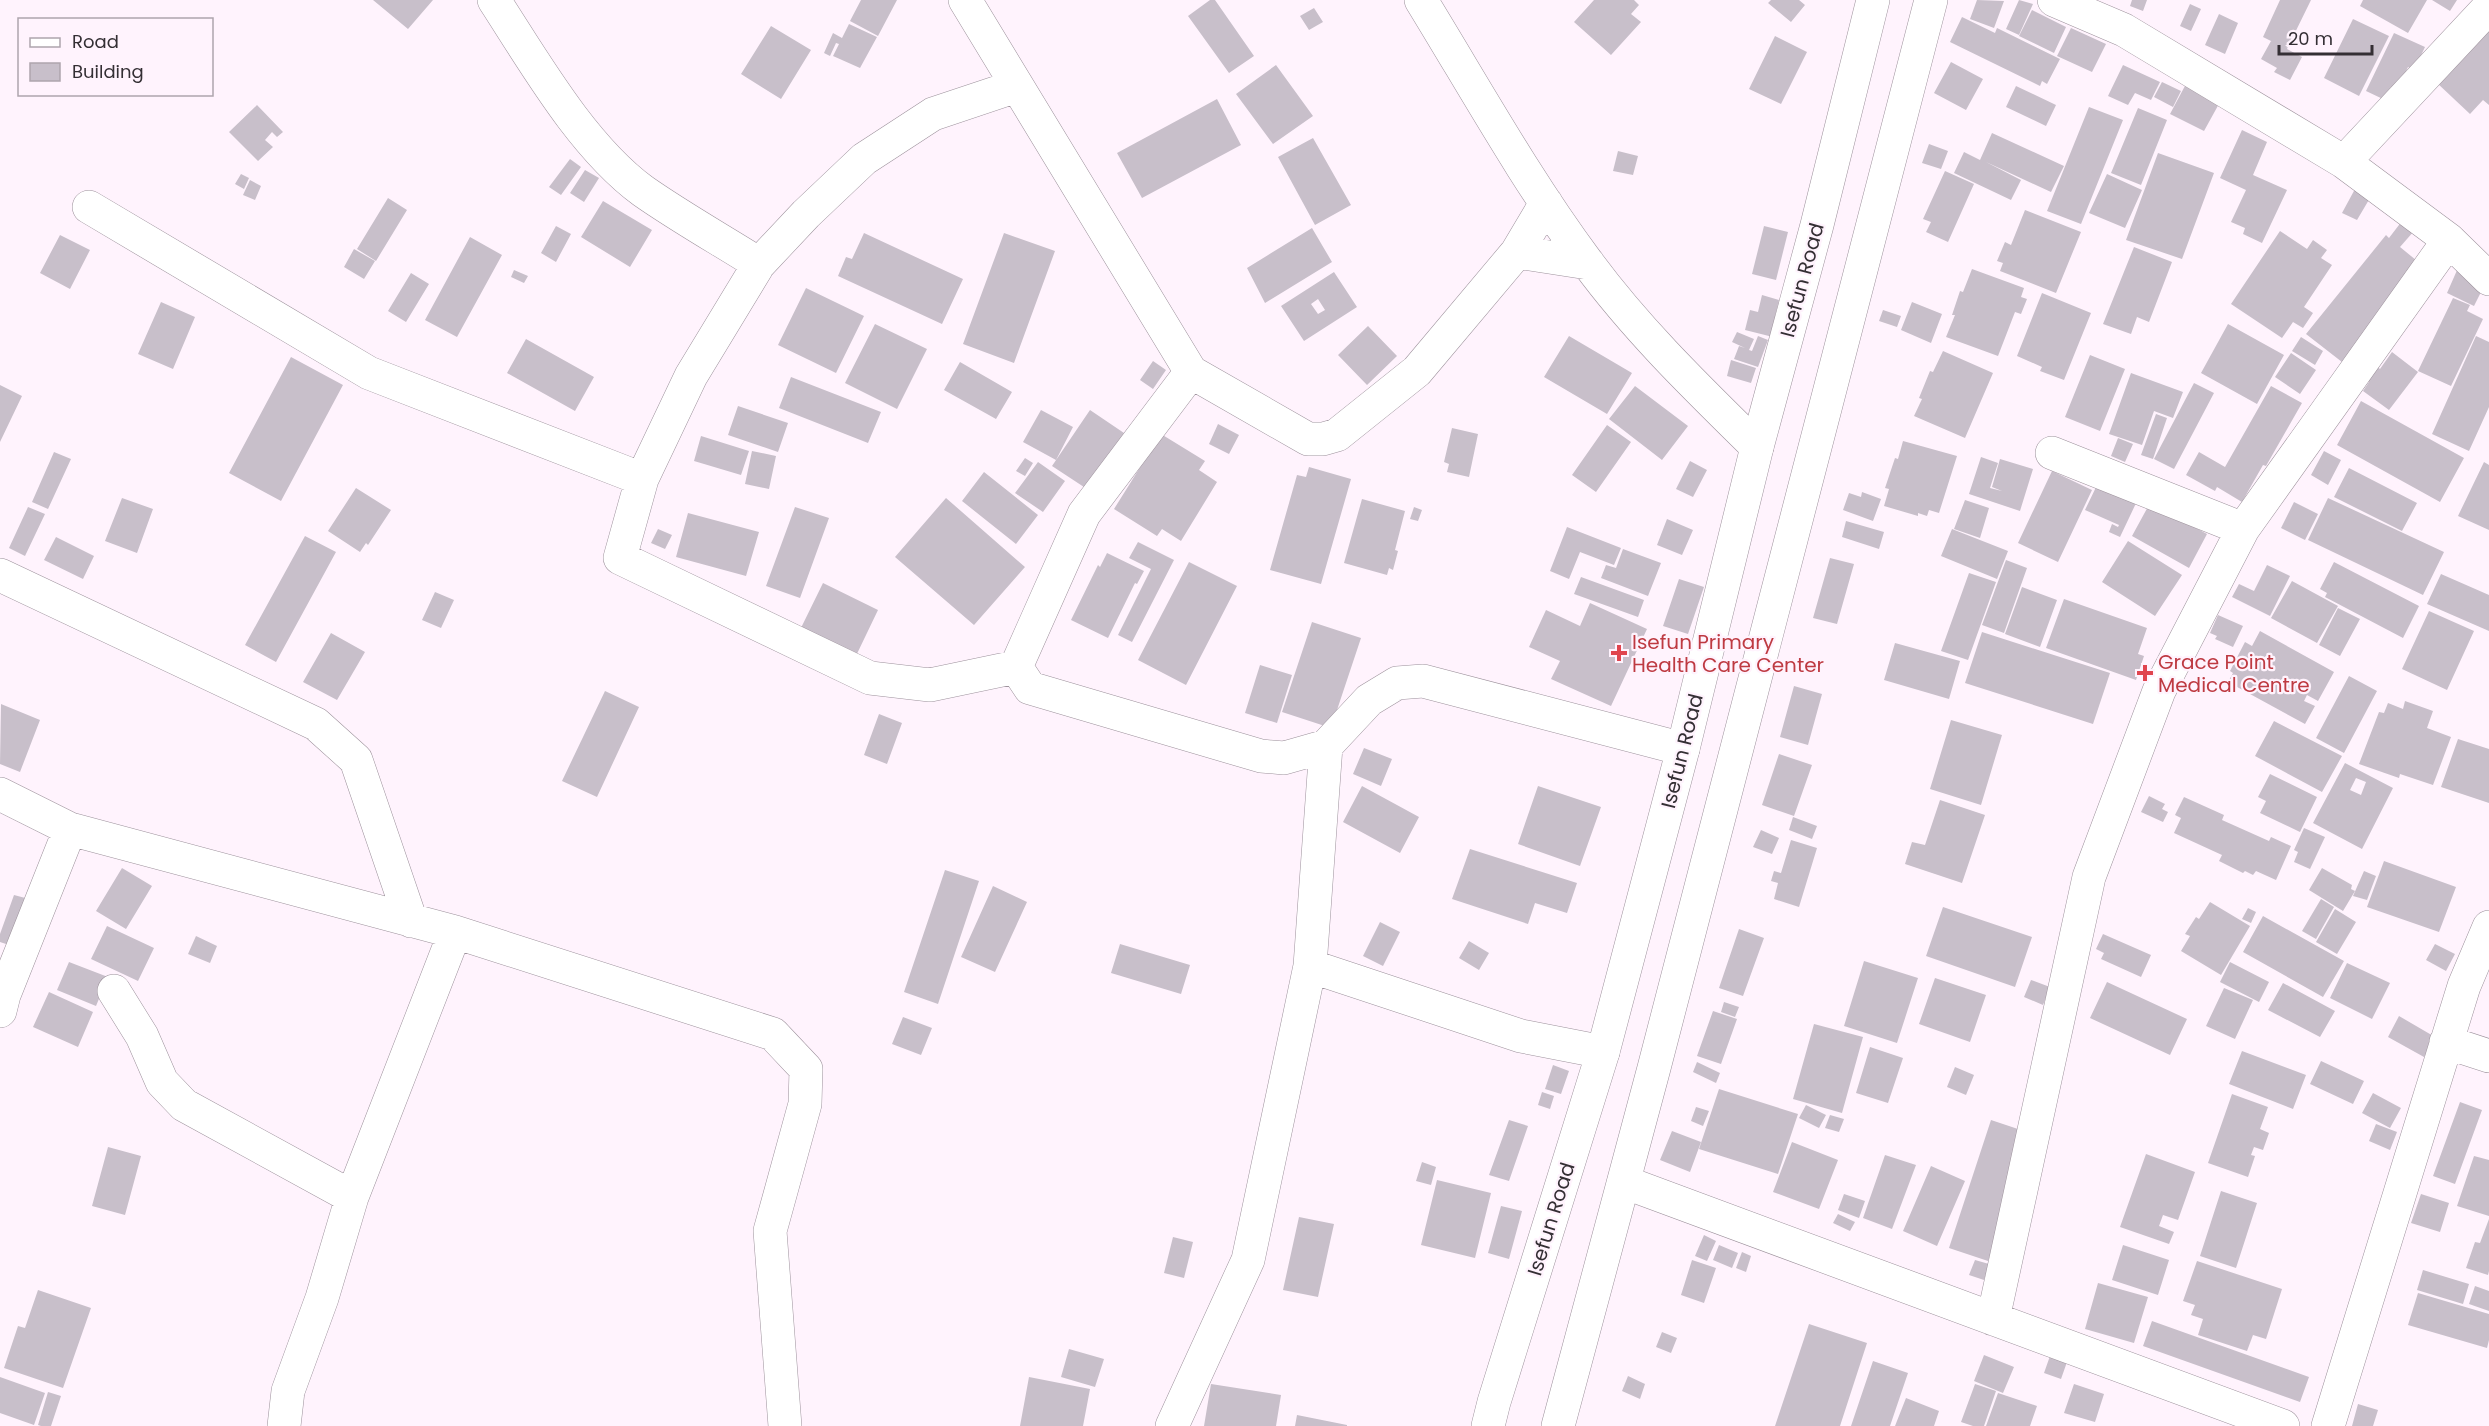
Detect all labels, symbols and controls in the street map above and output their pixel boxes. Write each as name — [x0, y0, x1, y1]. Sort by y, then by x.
legend — [18, 18, 213, 96]
scale bar — [2279, 18, 2372, 56]
text: 20 m — [2288, 26, 2333, 51]
text: Road — [72, 29, 119, 54]
text: Building — [72, 59, 144, 84]
street label: Isefun Road — [1773, 220, 1831, 340]
place label: Isefun Primary Health Care Center — [1632, 628, 1824, 679]
marker: Isefun Primary Health Care Center — [1610, 644, 1628, 662]
place label: Grace Point Medical Centre — [2158, 648, 2310, 699]
marker: Grace Point Medical Centre — [2136, 664, 2154, 682]
street label: Isefun Road — [1654, 691, 1710, 811]
street label: Isefun Road — [1520, 1159, 1582, 1279]

